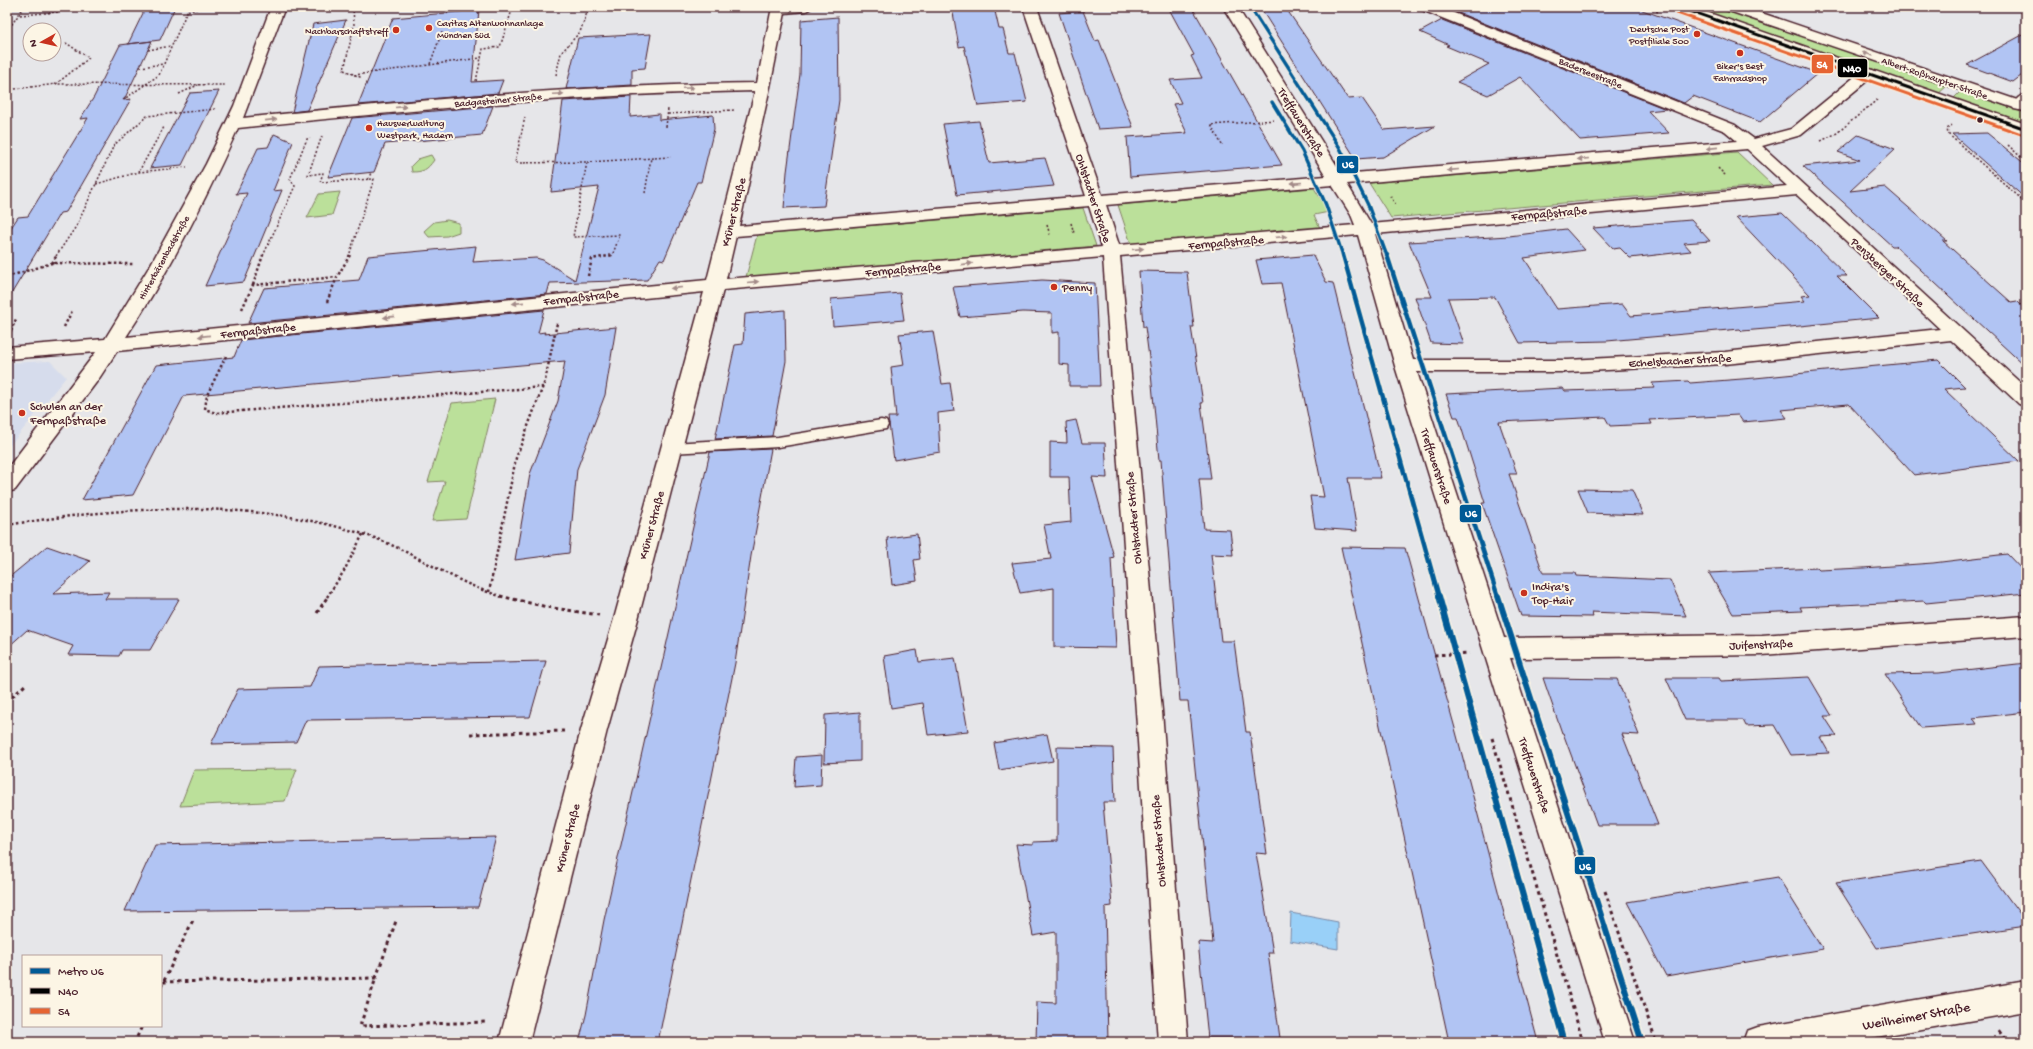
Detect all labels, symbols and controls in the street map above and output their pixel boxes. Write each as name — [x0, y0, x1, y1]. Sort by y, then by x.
place label: Caritas Altenwohnanlage München Süd — [437, 18, 544, 42]
north arrow — [22, 22, 62, 62]
marker: Caritas Altenwohnanlage München Süd — [424, 23, 434, 33]
place label: Deutsche Post Postfiliale 500 — [1628, 24, 1690, 48]
marker: Nachbarschaftstreff — [391, 25, 401, 35]
place label: Nachbarschaftstreff — [305, 26, 389, 38]
marker: Deutsche Post Postfiliale 500 — [1692, 29, 1702, 39]
text: N — [28, 39, 41, 48]
marker: Biker's Best Fahrradshop — [1735, 48, 1745, 58]
one-way arrow — [1862, 51, 1874, 57]
line badge: 54 — [1811, 54, 1834, 74]
street label: Baderseestraße — [1556, 55, 1624, 92]
street label: Albert-Roßhaupter-Straße — [1880, 55, 1990, 103]
line badge: N40 — [1837, 58, 1868, 78]
text: 54 — [1817, 60, 1828, 72]
place label: Biker's Best Fahrradshop — [1712, 61, 1767, 85]
text: N40 — [1843, 64, 1862, 76]
one-way arrow — [682, 85, 694, 92]
street label: Treffauerstraße — [1273, 85, 1328, 161]
street label: Badgasteiner Straße — [453, 91, 543, 111]
one-way arrow — [552, 91, 565, 97]
one-way arrow — [395, 103, 407, 110]
unlabelled marker — [1975, 115, 1985, 125]
one-way arrow — [265, 117, 277, 123]
place label: Hausverwaltung Westpark, Hadern — [377, 118, 453, 142]
marker: Hausverwaltung Westpark, Hadern — [364, 123, 374, 133]
one-way arrow — [1706, 145, 1718, 152]
street label: Ohlstadter Straße — [1071, 153, 1113, 245]
line badge: U6 — [1336, 155, 1359, 174]
one-way arrow — [1577, 156, 1589, 163]
text: U6 — [1342, 160, 1354, 172]
one-way arrow — [1447, 167, 1459, 174]
street label: Krüner Straße — [720, 176, 750, 248]
one-way arrow — [1290, 180, 1302, 186]
street label: Fernpaßstraße — [1510, 205, 1588, 225]
street label: Hinterbärenbadstraße — [137, 213, 193, 302]
street label: Fernpaßstraße — [1187, 234, 1265, 254]
one-way arrow — [1275, 234, 1287, 241]
street label: Penzberger Straße — [1846, 235, 1927, 312]
one-way arrow — [1132, 245, 1144, 252]
street label: Fernpaßstraße — [864, 261, 942, 281]
one-way arrow — [961, 261, 973, 267]
one-way arrow — [747, 278, 759, 285]
marker: Penny — [1049, 282, 1059, 292]
place label: Penny — [1061, 282, 1092, 296]
one-way arrow — [670, 285, 682, 292]
street label: Fernpaßstraße — [542, 288, 620, 310]
one-way arrow — [512, 300, 524, 307]
one-way arrow — [383, 313, 395, 320]
street label: Fernpaßstraße — [219, 321, 297, 343]
one-way arrow — [198, 333, 210, 339]
street label: Echelsbacher Straße — [1628, 352, 1733, 372]
place label: Schulen an der Fernpaßstraße — [29, 401, 107, 429]
marker: Schulen an der Fernpaßstraße — [17, 408, 27, 418]
street label: Treffauerstraße — [1416, 426, 1454, 507]
street label: Ohlstadter Straße — [1124, 470, 1146, 564]
street label: Krüner Straße — [637, 489, 669, 561]
line badge: U6 — [1459, 504, 1482, 523]
text: U6 — [1465, 509, 1477, 521]
place label: Indira's Top-Hair — [1531, 581, 1575, 609]
marker: Indira's Top-Hair — [1519, 588, 1529, 598]
street label: Juifenstraße — [1729, 638, 1794, 654]
street label: Treffauerstraße — [1514, 735, 1552, 816]
street label: Ohlstadter Straße — [1150, 794, 1170, 887]
street label: Krüner Straße — [554, 802, 584, 874]
line badge: U6 — [1574, 856, 1596, 875]
text: U6 — [1579, 862, 1591, 874]
legend — [22, 955, 162, 1027]
text: Metro U6 — [58, 966, 105, 980]
text: N40 — [58, 986, 79, 1000]
street label: Weilheimer Straße — [1861, 999, 1972, 1035]
text: 54 — [58, 1006, 70, 1020]

